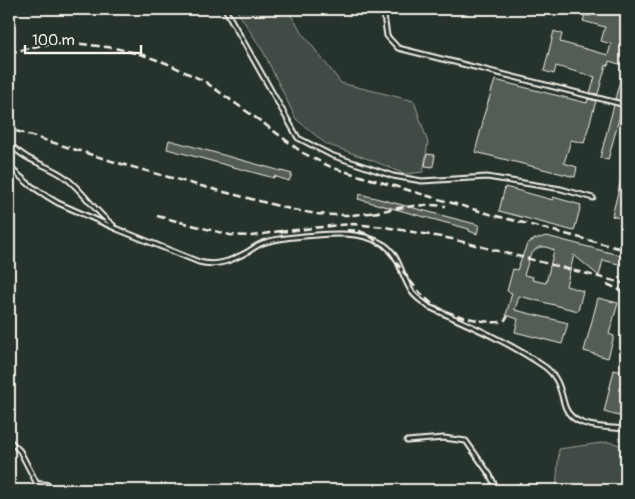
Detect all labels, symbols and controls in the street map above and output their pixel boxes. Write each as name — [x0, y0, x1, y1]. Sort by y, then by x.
scale bar — [25, 22, 141, 54]
text: 100 m — [32, 31, 75, 50]

